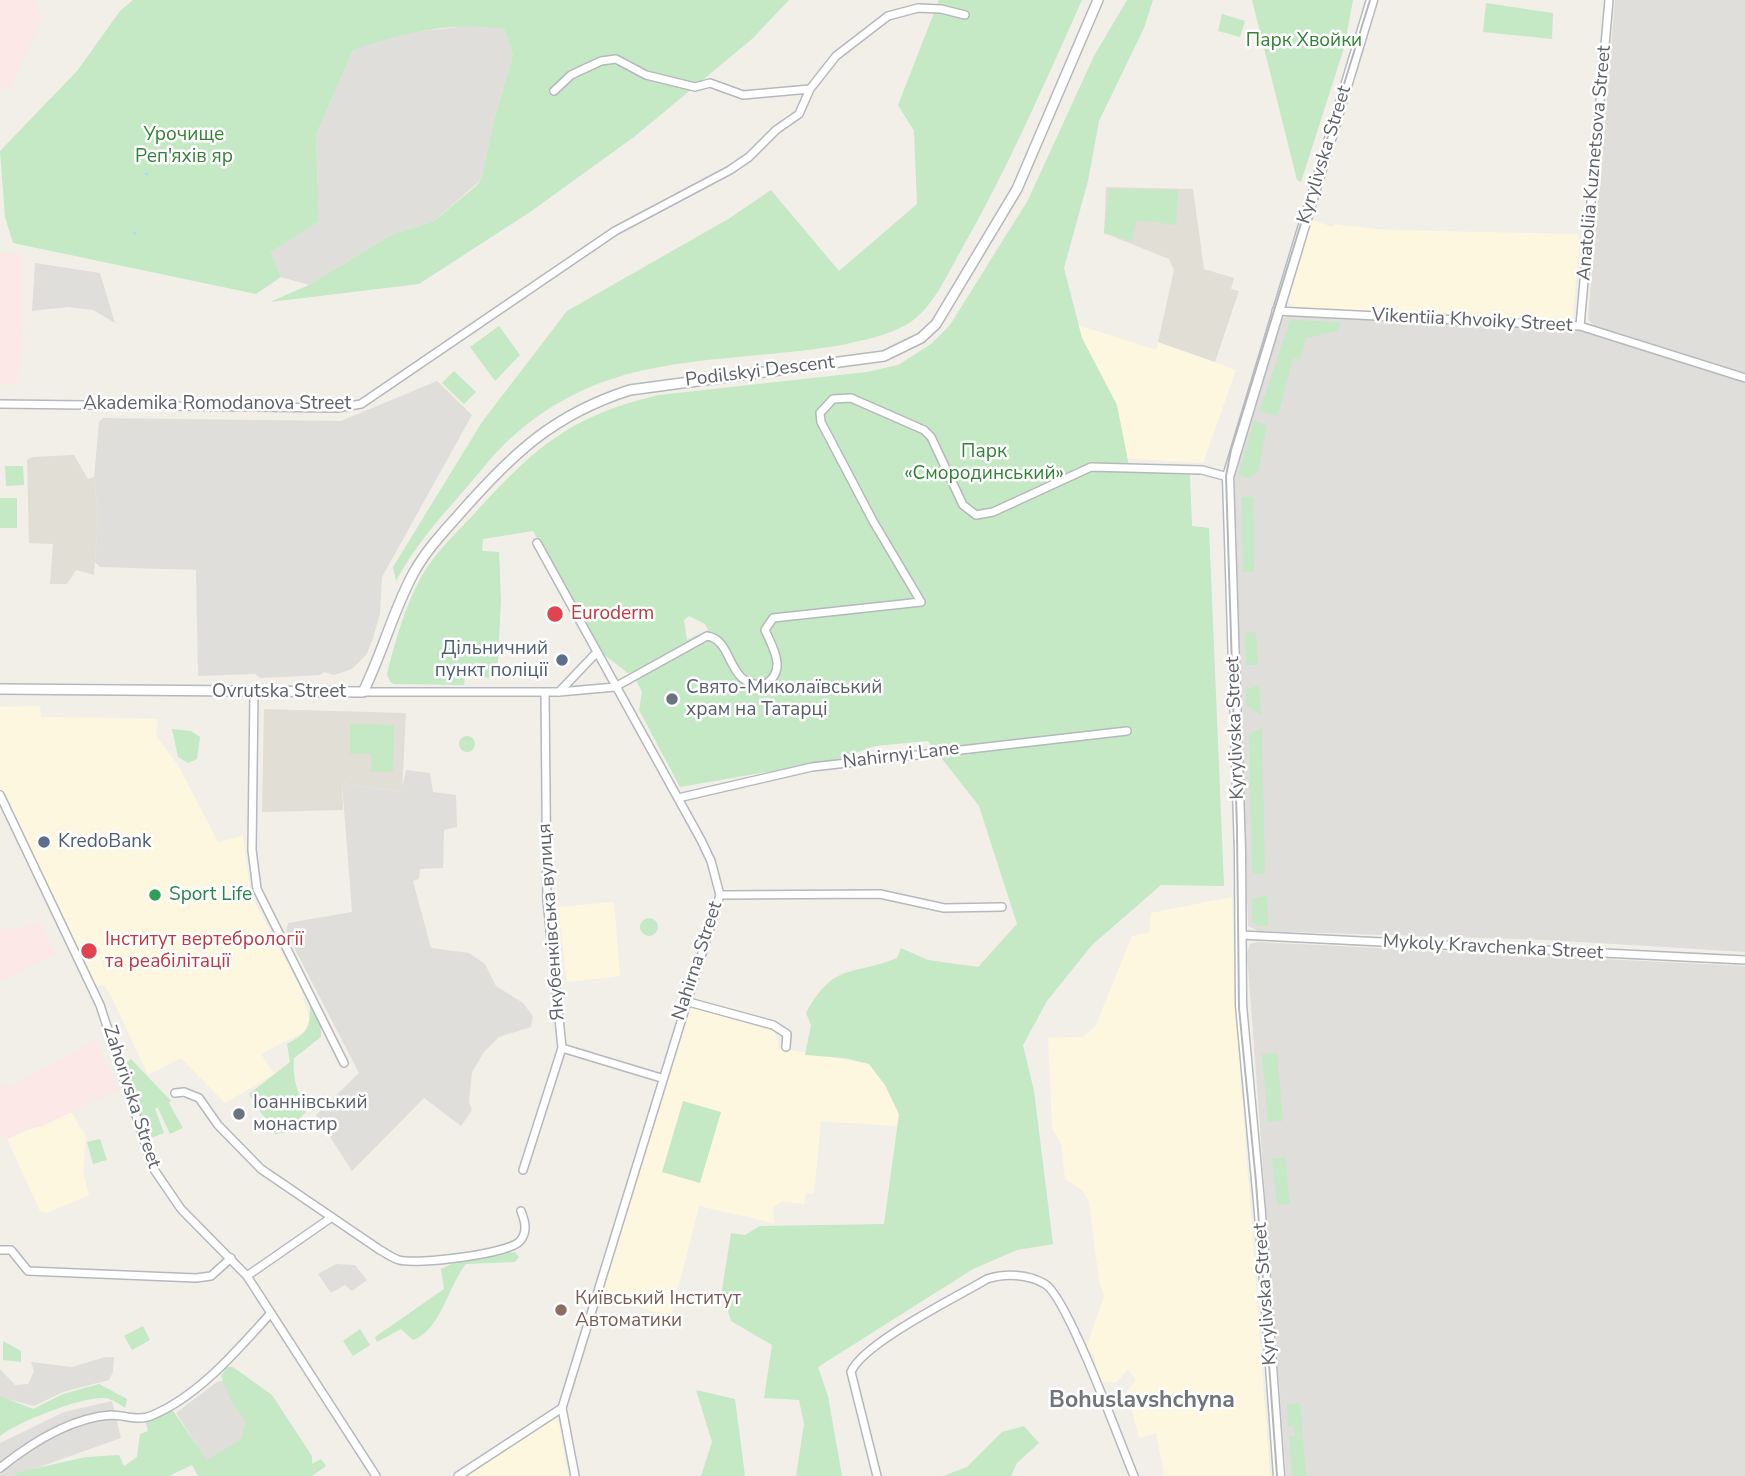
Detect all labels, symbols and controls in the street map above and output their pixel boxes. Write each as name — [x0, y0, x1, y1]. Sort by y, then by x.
park label: Парк Хвойки — [1246, 30, 1362, 52]
street label: Anatoliia Kuznetsova Street — [1573, 45, 1617, 281]
street label: Kyrylivska Street — [1293, 83, 1357, 227]
park label: Урочище Реп'яхів яр — [135, 124, 233, 168]
street label: Vikentiia Khvoiky Street — [1371, 304, 1573, 338]
street label: Podilskyi Descent — [684, 352, 836, 392]
street label: Akademika Romodanova Street — [83, 393, 351, 415]
park label: Парк «Смородинський» — [904, 441, 1064, 485]
place label: Euroderm — [571, 603, 654, 625]
marker: Euroderm — [545, 604, 565, 624]
place label: Дільничний пункт поліції — [435, 638, 548, 682]
marker: Дільничний пункт поліції — [554, 652, 570, 668]
street label: Kyrylivska Street — [1222, 656, 1250, 800]
place label: Свято-Миколаївський храм на Татарці — [686, 677, 882, 721]
street label: Ovrutska Street — [212, 681, 346, 703]
marker: Свято-Миколаївський храм на Татарці — [664, 691, 680, 707]
street label: Nahirnyi Lane — [841, 738, 961, 774]
street label: Якубенківська вулиця — [534, 823, 570, 1021]
place label: KredoBank — [58, 831, 152, 853]
marker: KredoBank — [36, 834, 52, 850]
place label: Sport Life — [169, 884, 252, 906]
marker: Sport Life — [147, 887, 163, 903]
street label: Nahirna Street — [668, 899, 728, 1023]
place label: Інститут вертебрології та реабілітації — [105, 929, 304, 973]
street label: Mykoly Kravchenka Street — [1382, 931, 1604, 965]
marker: Інститут вертебрології та реабілітації — [79, 941, 99, 961]
street label: Zahorivska Street — [97, 1023, 165, 1171]
place label: Іоаннівський монастир — [253, 1092, 368, 1136]
marker: Іоаннівський монастир — [231, 1106, 247, 1122]
street label: Kyrylivska Street — [1250, 1222, 1282, 1366]
place label: Київський Інститут Автоматики — [575, 1288, 741, 1332]
marker: Київський Інститут Автоматики — [553, 1302, 569, 1318]
district label: Bohuslavshchyna — [1049, 1387, 1235, 1415]

